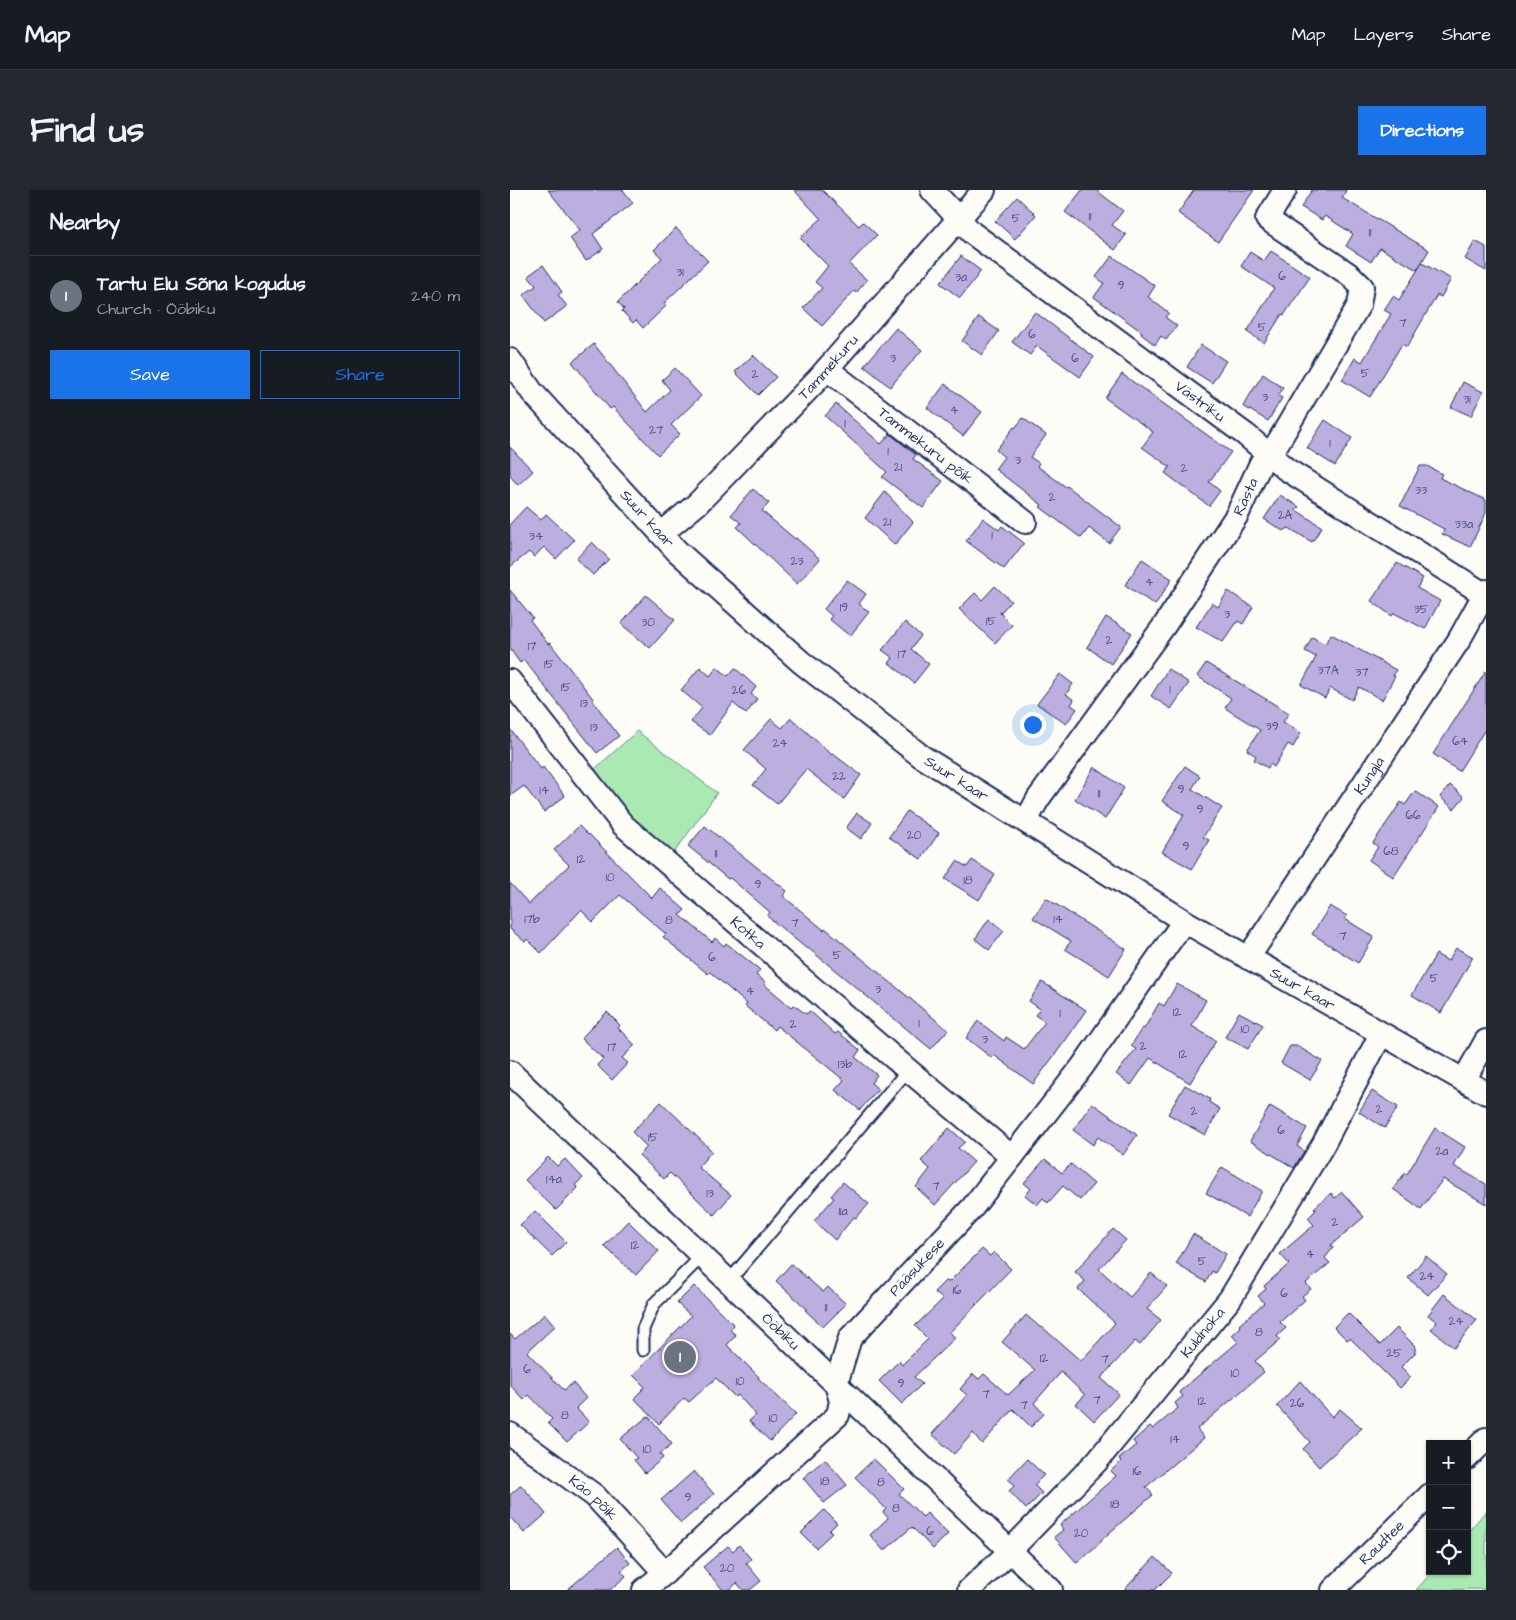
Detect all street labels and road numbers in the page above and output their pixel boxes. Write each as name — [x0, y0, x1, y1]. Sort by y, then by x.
street label: Tammekuru — [793, 330, 864, 405]
street label: Västriku — [1170, 376, 1230, 427]
street label: Tammekuru põik — [873, 402, 978, 489]
street label: Rästa — [1228, 474, 1264, 519]
street label: Suur kaar — [615, 485, 679, 552]
street label: Suur kaar — [920, 751, 992, 807]
street label: Kungla — [1349, 752, 1390, 799]
street label: Kotka — [726, 912, 770, 954]
street label: Suur kaar — [1266, 962, 1339, 1016]
street label: Pääsukese — [884, 1233, 950, 1301]
street label: Kuldnoka — [1176, 1303, 1230, 1363]
street label: Ööbiku — [757, 1308, 805, 1355]
street label: Käo põik — [564, 1470, 622, 1525]
street label: Raudtee — [1355, 1516, 1409, 1570]

